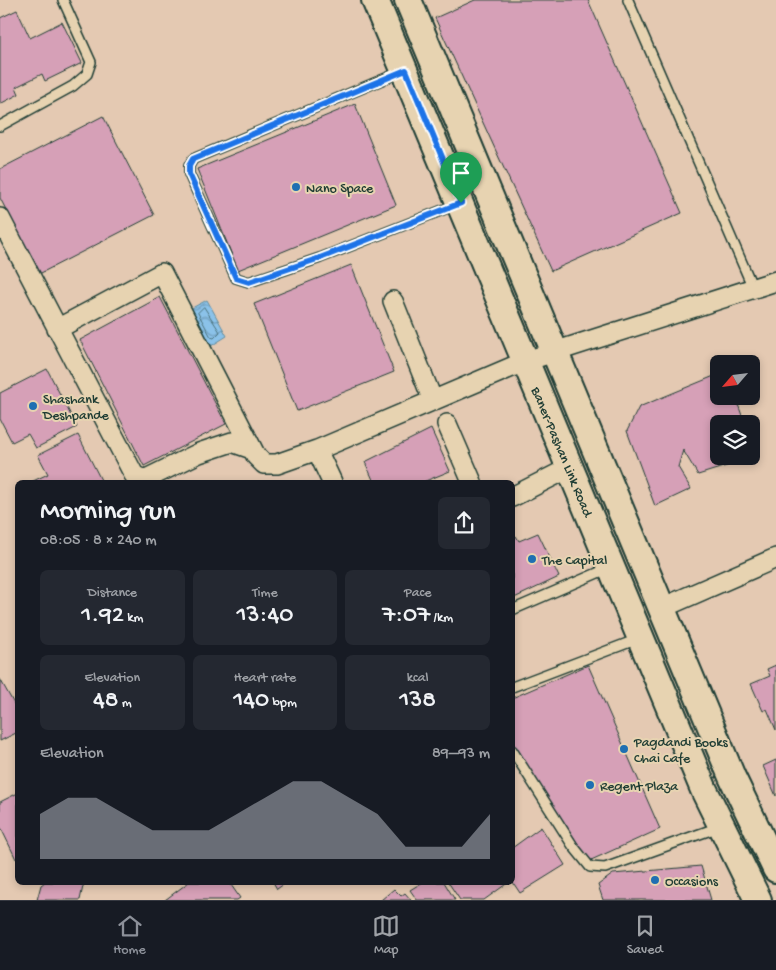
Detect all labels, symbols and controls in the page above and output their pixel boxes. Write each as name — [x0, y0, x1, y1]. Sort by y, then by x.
pin — [440, 152, 482, 203]
icon: arrive — [447, 159, 475, 187]
marker: Nano Space — [290, 181, 302, 193]
place label: Nano Space — [306, 181, 374, 198]
north arrow — [710, 355, 760, 405]
map controls — [710, 355, 760, 465]
street label: Baner-Pashan Link Road — [526, 384, 596, 522]
place label: Shashank Deshpande — [42, 392, 110, 425]
marker: Shashank Deshpande — [27, 400, 39, 412]
button: layers — [710, 415, 760, 465]
text: Morning run — [40, 496, 175, 529]
button: share — [438, 497, 490, 549]
text: 08:05 · 8 × 240 m — [40, 532, 157, 551]
marker: The Capital — [526, 553, 538, 565]
place label: The Capital — [541, 553, 607, 570]
text: Distance — [88, 585, 137, 602]
text: Time — [252, 585, 278, 602]
text: Pace — [404, 585, 431, 602]
text: 1.92 — [81, 602, 124, 631]
text: 13:40 — [237, 602, 293, 631]
text: 7:07 — [382, 602, 430, 631]
text: km — [124, 610, 143, 627]
text: /km — [430, 610, 453, 627]
text: Elevation — [85, 670, 140, 687]
text: Heart rate — [234, 670, 296, 687]
text: kcal — [407, 670, 429, 687]
text: 48 — [93, 687, 118, 716]
text: 140 — [233, 687, 269, 716]
text: 138 — [399, 687, 436, 716]
text: m — [118, 695, 132, 712]
text: bpm — [269, 695, 297, 712]
place label: Pagdandi Books Chai Cafe — [633, 735, 729, 768]
marker: Pagdandi Books Chai Cafe — [618, 743, 630, 755]
text: Elevation — [40, 745, 104, 764]
text: 89–93 m — [432, 745, 490, 764]
marker: Regent Plaza — [584, 779, 596, 791]
place label: Regent Plaza — [600, 779, 679, 796]
marker: Occasions — [649, 874, 661, 886]
place label: Occasions — [665, 874, 719, 891]
tab: Home — [113, 912, 146, 959]
tab: Map — [372, 912, 400, 959]
tab: Saved — [627, 912, 663, 959]

